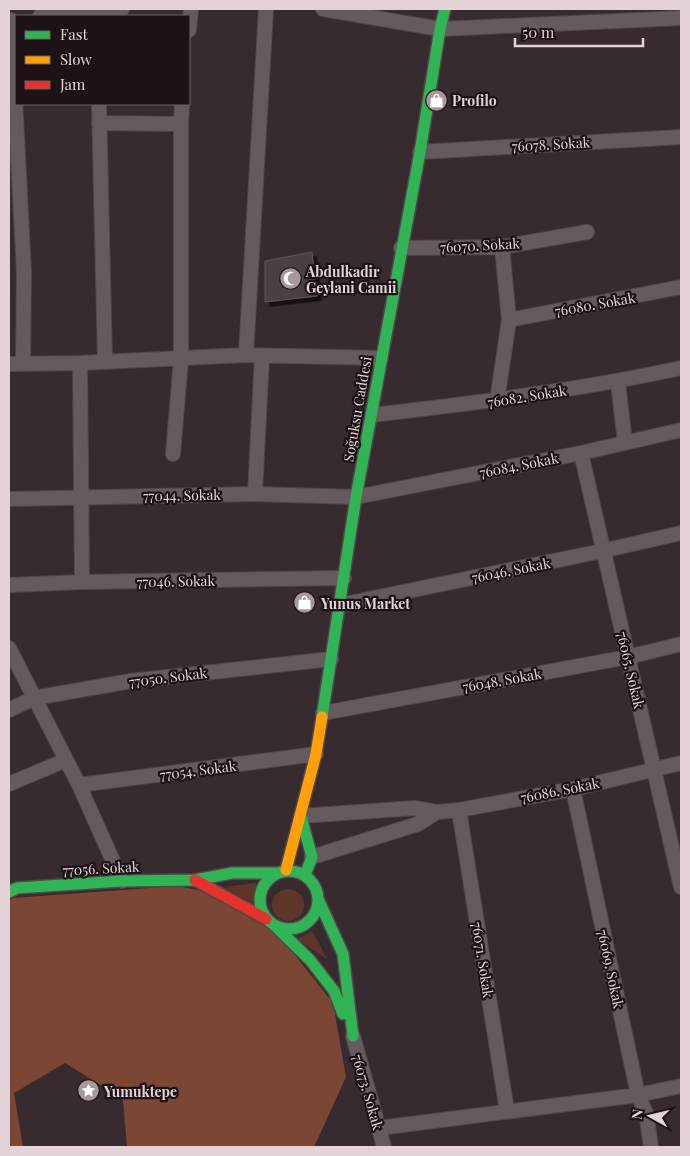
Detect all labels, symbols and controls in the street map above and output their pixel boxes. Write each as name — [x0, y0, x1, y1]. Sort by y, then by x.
legend — [15, 15, 190, 105]
scale bar — [515, 15, 642, 47]
text: 50 m — [522, 22, 555, 42]
text: Fast — [60, 24, 89, 44]
text: Slow — [60, 49, 92, 69]
text: Jam — [59, 74, 86, 94]
shop icon: Profilo — [424, 88, 448, 112]
place label: Profilo — [452, 91, 497, 110]
street label: 76078. Sokak — [511, 132, 591, 156]
street label: 76070. Sokak — [440, 233, 521, 257]
place label: Abdulkadir Geylani Camii — [305, 262, 397, 297]
mosque icon: Abdulkadir Geylani Camii — [278, 267, 302, 291]
street label: 76080. Sokak — [553, 288, 637, 320]
street label: Soğuksu Caddesi — [338, 355, 376, 463]
street label: 76082. Sokak — [486, 380, 568, 412]
street label: 76084. Sokak — [478, 448, 560, 482]
street label: 77044. Sokak — [143, 485, 221, 505]
street label: 76046. Sokak — [470, 553, 552, 587]
street label: 77046. Sokak — [137, 571, 216, 591]
shop icon: Yunus Market — [293, 591, 317, 615]
place label: Yunus Market — [320, 594, 410, 613]
street label: 76065. Sokak — [613, 630, 649, 711]
street label: 77050. Sokak — [128, 663, 208, 691]
street label: 76048. Sokak — [461, 664, 543, 696]
street label: 77054. Sokak — [159, 756, 238, 784]
street label: 76086. Sokak — [519, 773, 601, 807]
street label: 77056. Sokak — [62, 856, 140, 880]
street label: 76071. Sokak — [468, 921, 498, 1000]
street label: 76069. Sokak — [593, 928, 629, 1010]
street label: 76073. Sokak — [348, 1052, 388, 1132]
place icon: Yumuktepe — [76, 1079, 100, 1103]
place label: Yumuktepe — [103, 1082, 177, 1101]
north arrow — [625, 1091, 675, 1141]
text: N — [627, 1108, 647, 1120]

